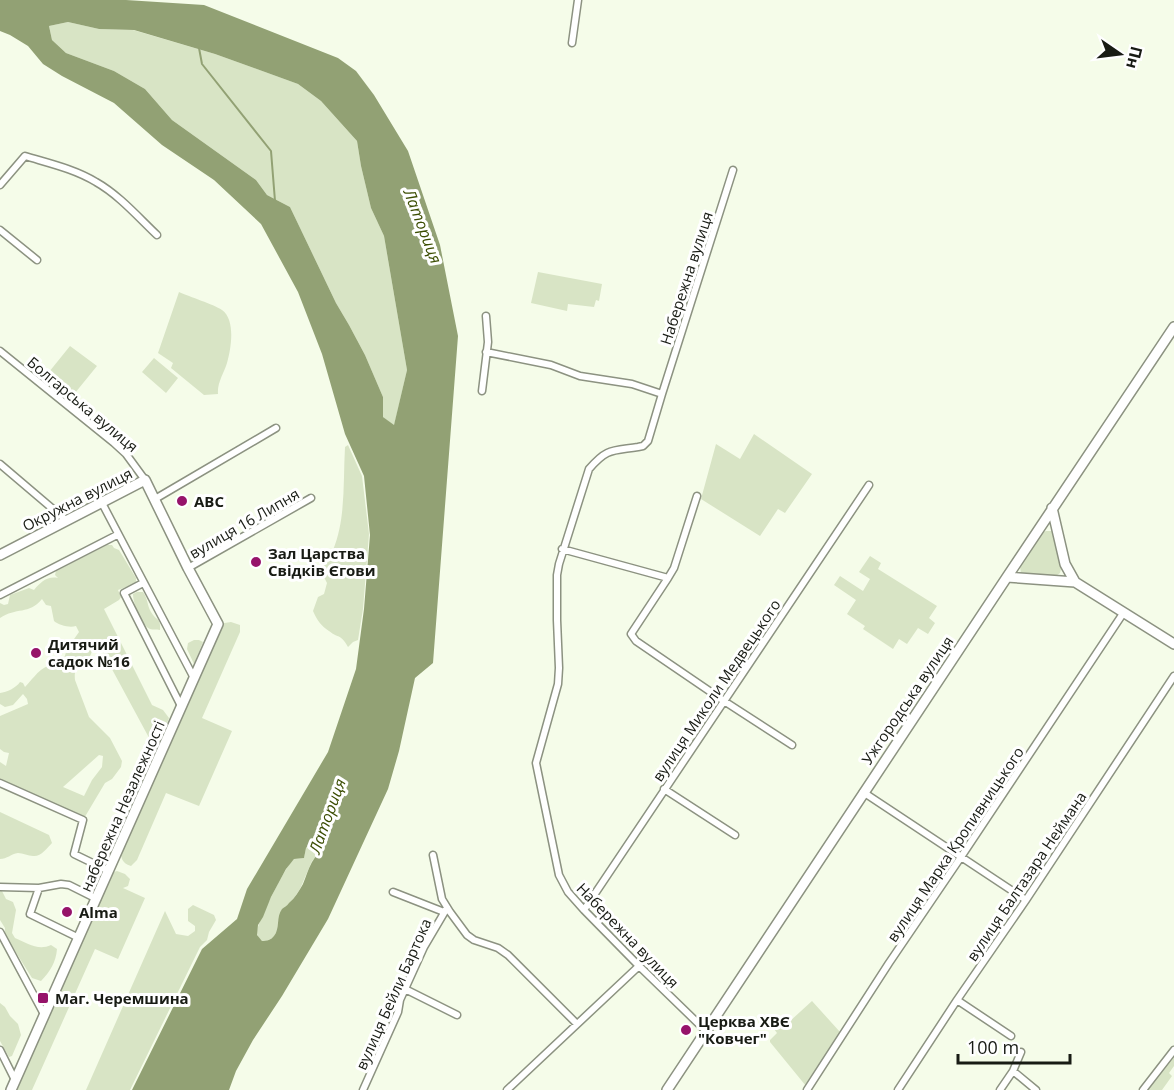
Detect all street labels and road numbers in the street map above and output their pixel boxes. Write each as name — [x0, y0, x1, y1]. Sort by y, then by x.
street label: Набережна вулиця — [655, 209, 717, 347]
street label: Болгарська вулиця — [23, 352, 143, 456]
street label: Окружна вулиця — [19, 463, 135, 535]
street label: вулиця 16 Липня — [185, 483, 303, 563]
street label: вулиця Миколи Медвецького — [647, 595, 785, 785]
street label: Ужгородська вулиця — [857, 632, 957, 768]
street label: набережна Незалежності — [75, 717, 169, 895]
street label: вулиця Марка Кропивницького — [882, 743, 1028, 945]
street label: вулиця Балтазара Неймана — [962, 787, 1090, 965]
street label: Набережна вулиця — [573, 878, 683, 992]
street label: вулиця Бейли Бартока — [351, 915, 435, 1073]

